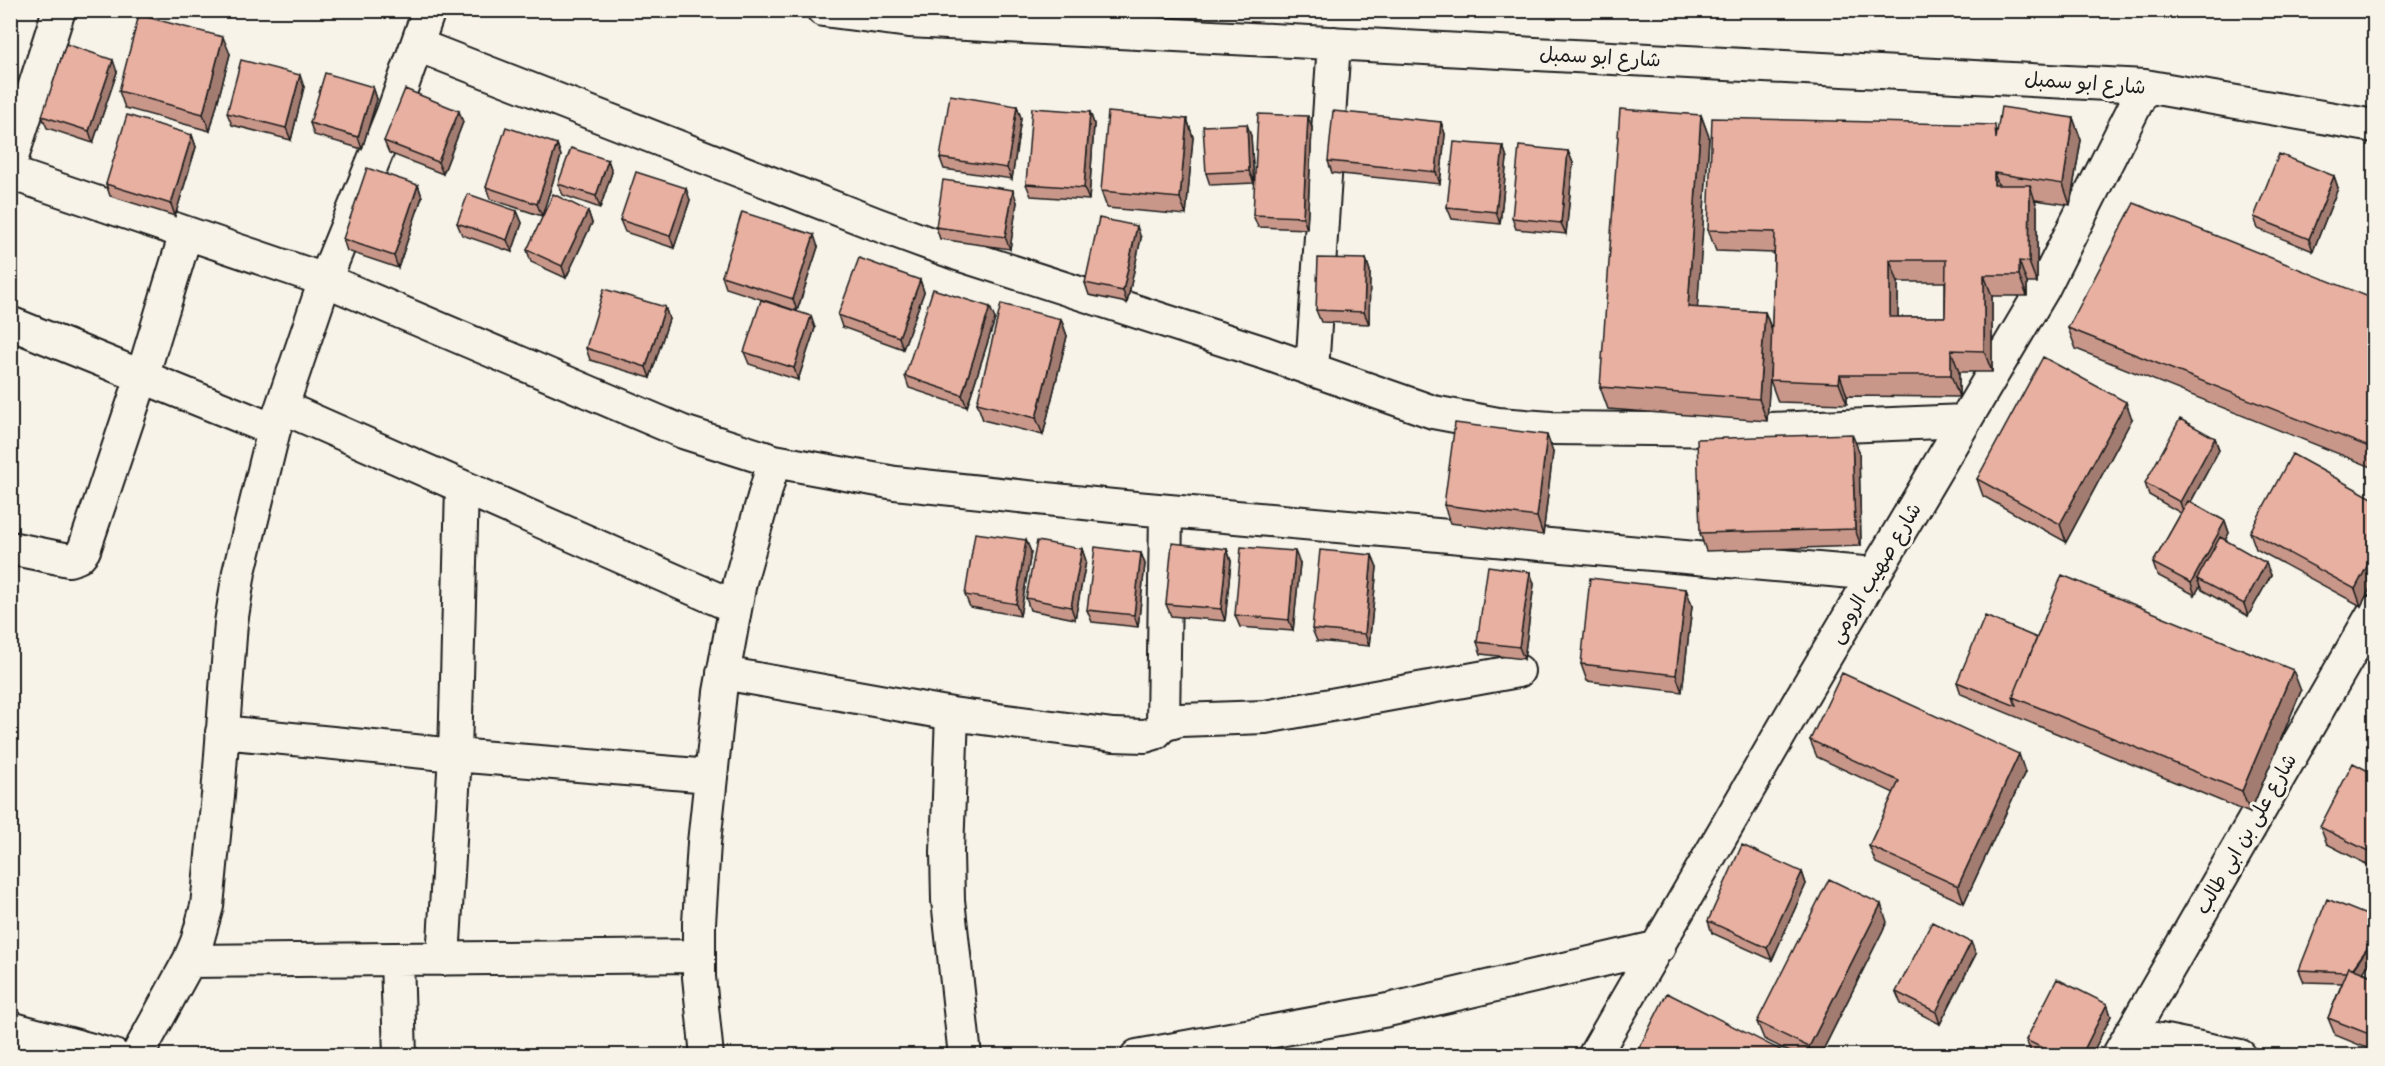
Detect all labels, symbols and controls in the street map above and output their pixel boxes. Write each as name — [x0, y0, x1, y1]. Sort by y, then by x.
street label: شارع ابو سمبل — [1538, 36, 1662, 78]
street label: شارع ابو سمبل — [2023, 61, 2147, 105]
street label: شارع صهيب الرومى — [1819, 496, 1931, 650]
street label: شارع على بن ابى طالب — [2185, 747, 2307, 921]

